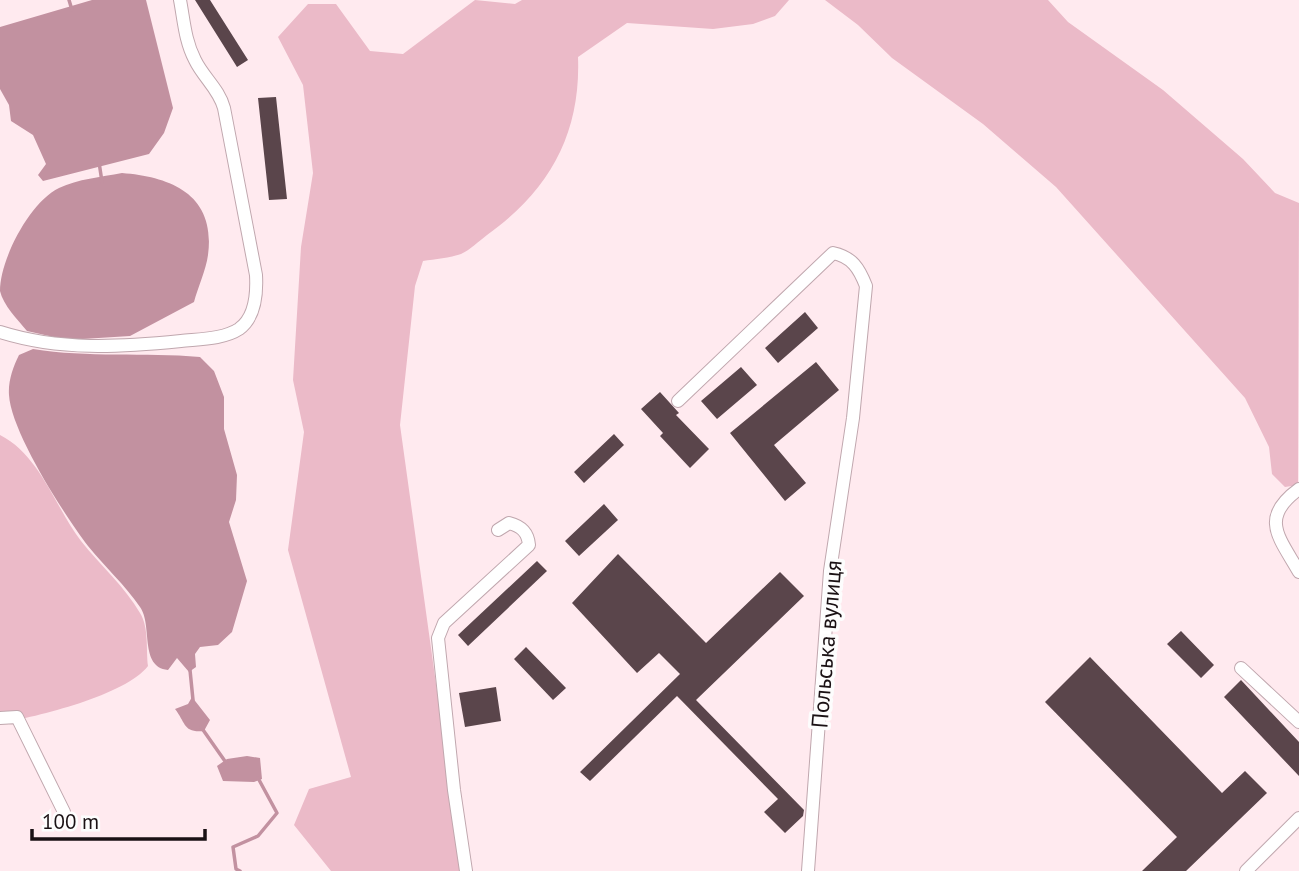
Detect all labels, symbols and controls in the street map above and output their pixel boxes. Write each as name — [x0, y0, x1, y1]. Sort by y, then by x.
street label: Польська вулиця — [804, 559, 848, 729]
scale bar — [32, 798, 205, 842]
text: 100 m — [42, 808, 99, 835]

